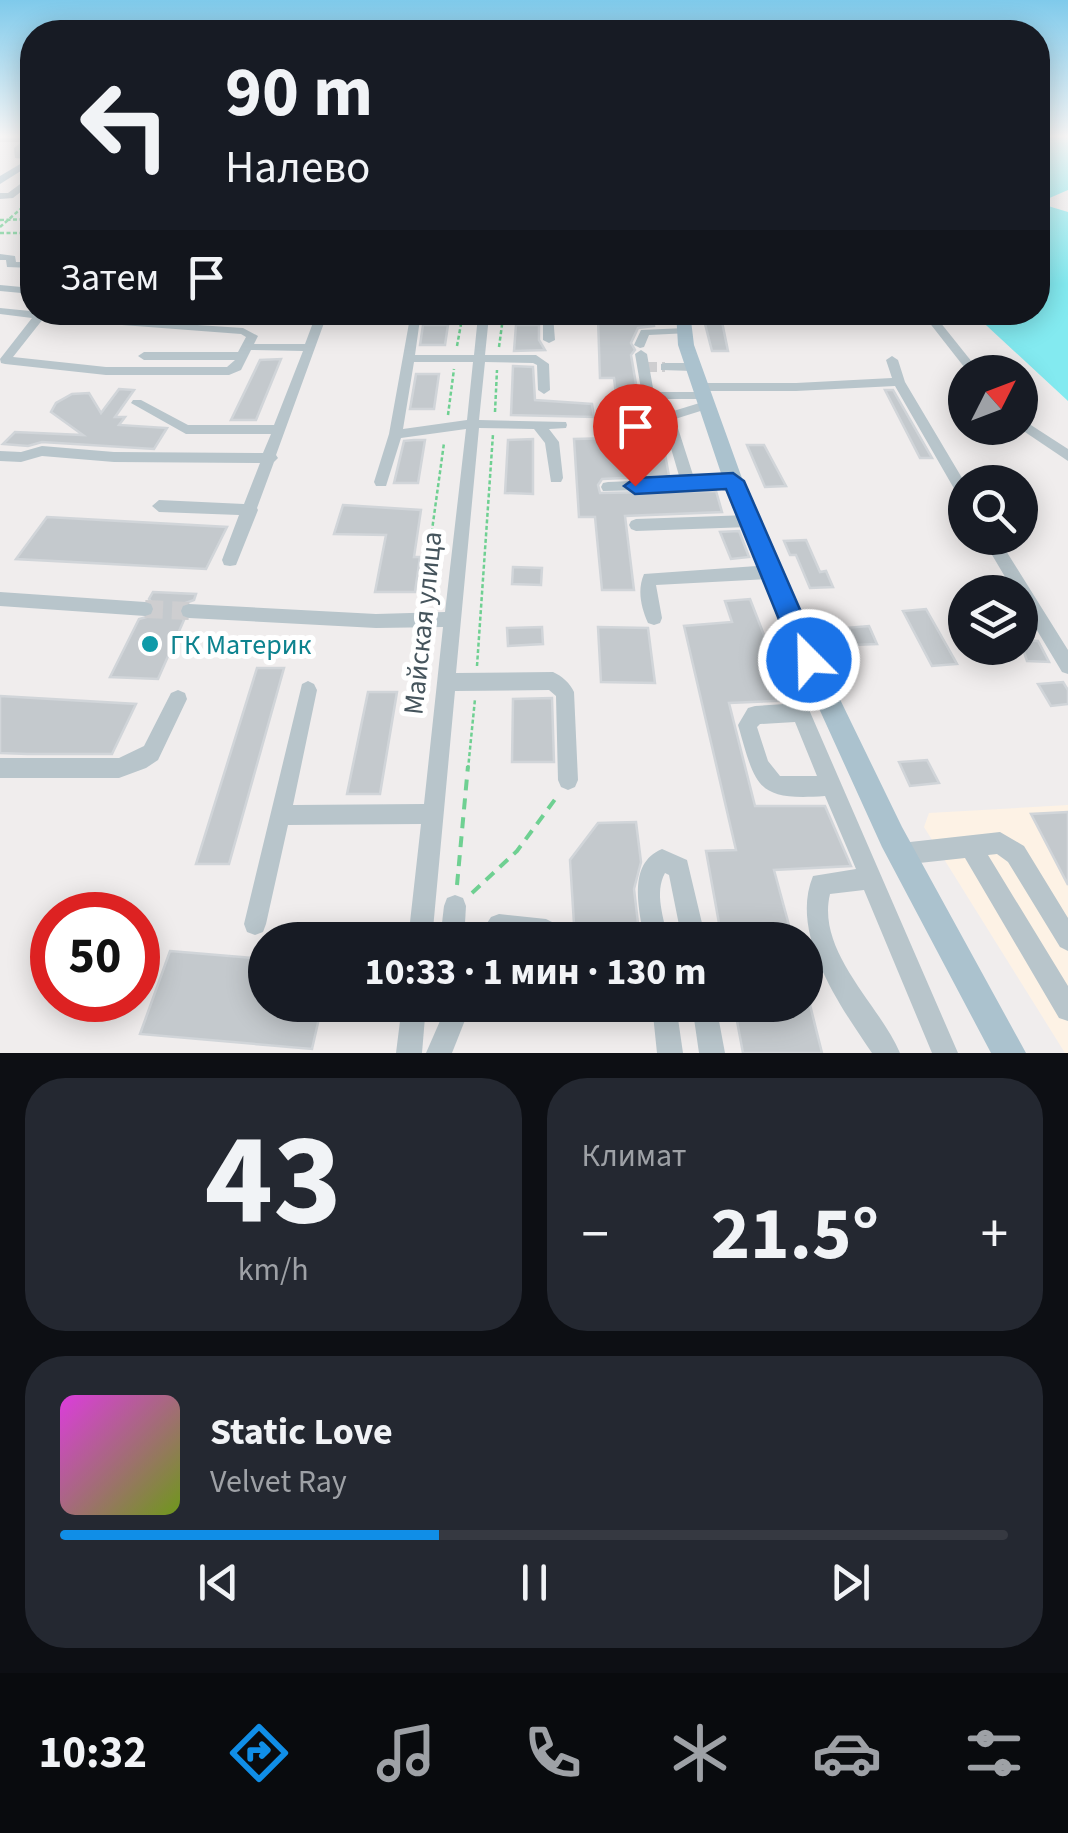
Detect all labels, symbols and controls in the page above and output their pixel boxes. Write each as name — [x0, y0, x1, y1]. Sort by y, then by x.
text: 90 m — [225, 43, 373, 143]
icon: left — [60, 60, 190, 190]
text: Налево — [225, 136, 371, 200]
icon: arrive — [179, 250, 234, 305]
text: Затем — [60, 251, 159, 305]
north arrow — [948, 355, 1038, 445]
map controls — [948, 355, 1038, 665]
pin — [593, 384, 678, 487]
icon: arrive — [608, 399, 663, 454]
button: search — [948, 465, 1038, 555]
street label: Майская улица — [393, 529, 453, 717]
button: layers — [948, 575, 1038, 665]
position arrow — [757, 608, 861, 712]
place label: ГК Материк — [170, 625, 312, 665]
marker: ГК Материк — [139, 633, 161, 655]
speed limit sign: 50 — [30, 892, 160, 1022]
text: 10:33 · 1 мин · 130 m — [364, 945, 707, 999]
text: 43 — [205, 1089, 342, 1274]
text: Климат — [582, 1133, 686, 1179]
text: 21.5° — [710, 1181, 879, 1288]
text: − — [582, 1196, 609, 1274]
text: + — [981, 1196, 1008, 1274]
text: km/h — [238, 1247, 309, 1293]
text: Static Love — [210, 1405, 393, 1459]
text: Velvet Ray — [210, 1459, 347, 1505]
icon: previous — [191, 1555, 246, 1610]
icon: pause — [507, 1555, 562, 1610]
icon: next — [823, 1555, 878, 1610]
icon: directions — [224, 1718, 294, 1788]
icon: music — [371, 1718, 441, 1788]
icon: phone — [518, 1718, 588, 1788]
icon: climate — [665, 1718, 735, 1788]
icon: car — [812, 1718, 882, 1788]
icon: filters — [959, 1718, 1029, 1788]
text: 10:32 — [39, 1721, 147, 1785]

